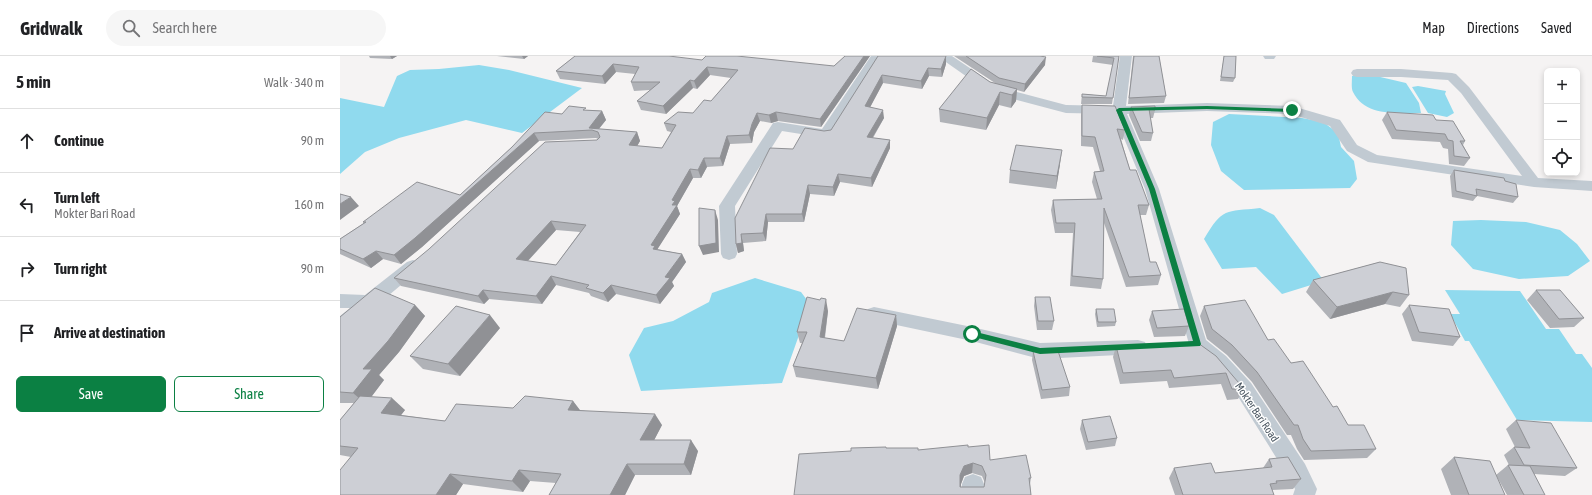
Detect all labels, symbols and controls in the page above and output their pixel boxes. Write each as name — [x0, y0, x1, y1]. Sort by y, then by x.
search box — [106, 10, 386, 46]
text: Gridwalk — [20, 17, 82, 39]
icon: search — [120, 17, 142, 39]
text: Search here — [152, 19, 217, 36]
text: Map — [1422, 20, 1445, 36]
text: Directions — [1467, 20, 1519, 36]
text: Saved — [1541, 20, 1572, 36]
map controls — [1544, 68, 1580, 176]
button: + — [1544, 68, 1580, 104]
text: 5 min — [16, 72, 51, 92]
text: Walk · 340 m — [264, 75, 324, 90]
route end — [1283, 101, 1301, 119]
button: − — [1544, 104, 1580, 140]
icon: ahead — [16, 130, 38, 152]
text: Continue — [54, 132, 104, 149]
text: 90 m — [301, 133, 324, 148]
button: locate — [1544, 140, 1580, 176]
text: Turn left — [54, 189, 100, 206]
icon: left — [16, 194, 38, 216]
text: 160 m — [295, 197, 324, 212]
text: Mokter Bari Road — [54, 206, 135, 221]
icon: right — [16, 258, 38, 280]
text: Turn right — [54, 260, 107, 277]
text: 90 m — [301, 261, 324, 276]
icon: arrive — [16, 322, 38, 344]
text: Arrive at destination — [54, 324, 165, 341]
route start — [963, 325, 981, 343]
button: Save — [16, 376, 166, 412]
button: Share — [174, 376, 324, 412]
street label: Mokter Bari Road — [1233, 380, 1281, 444]

